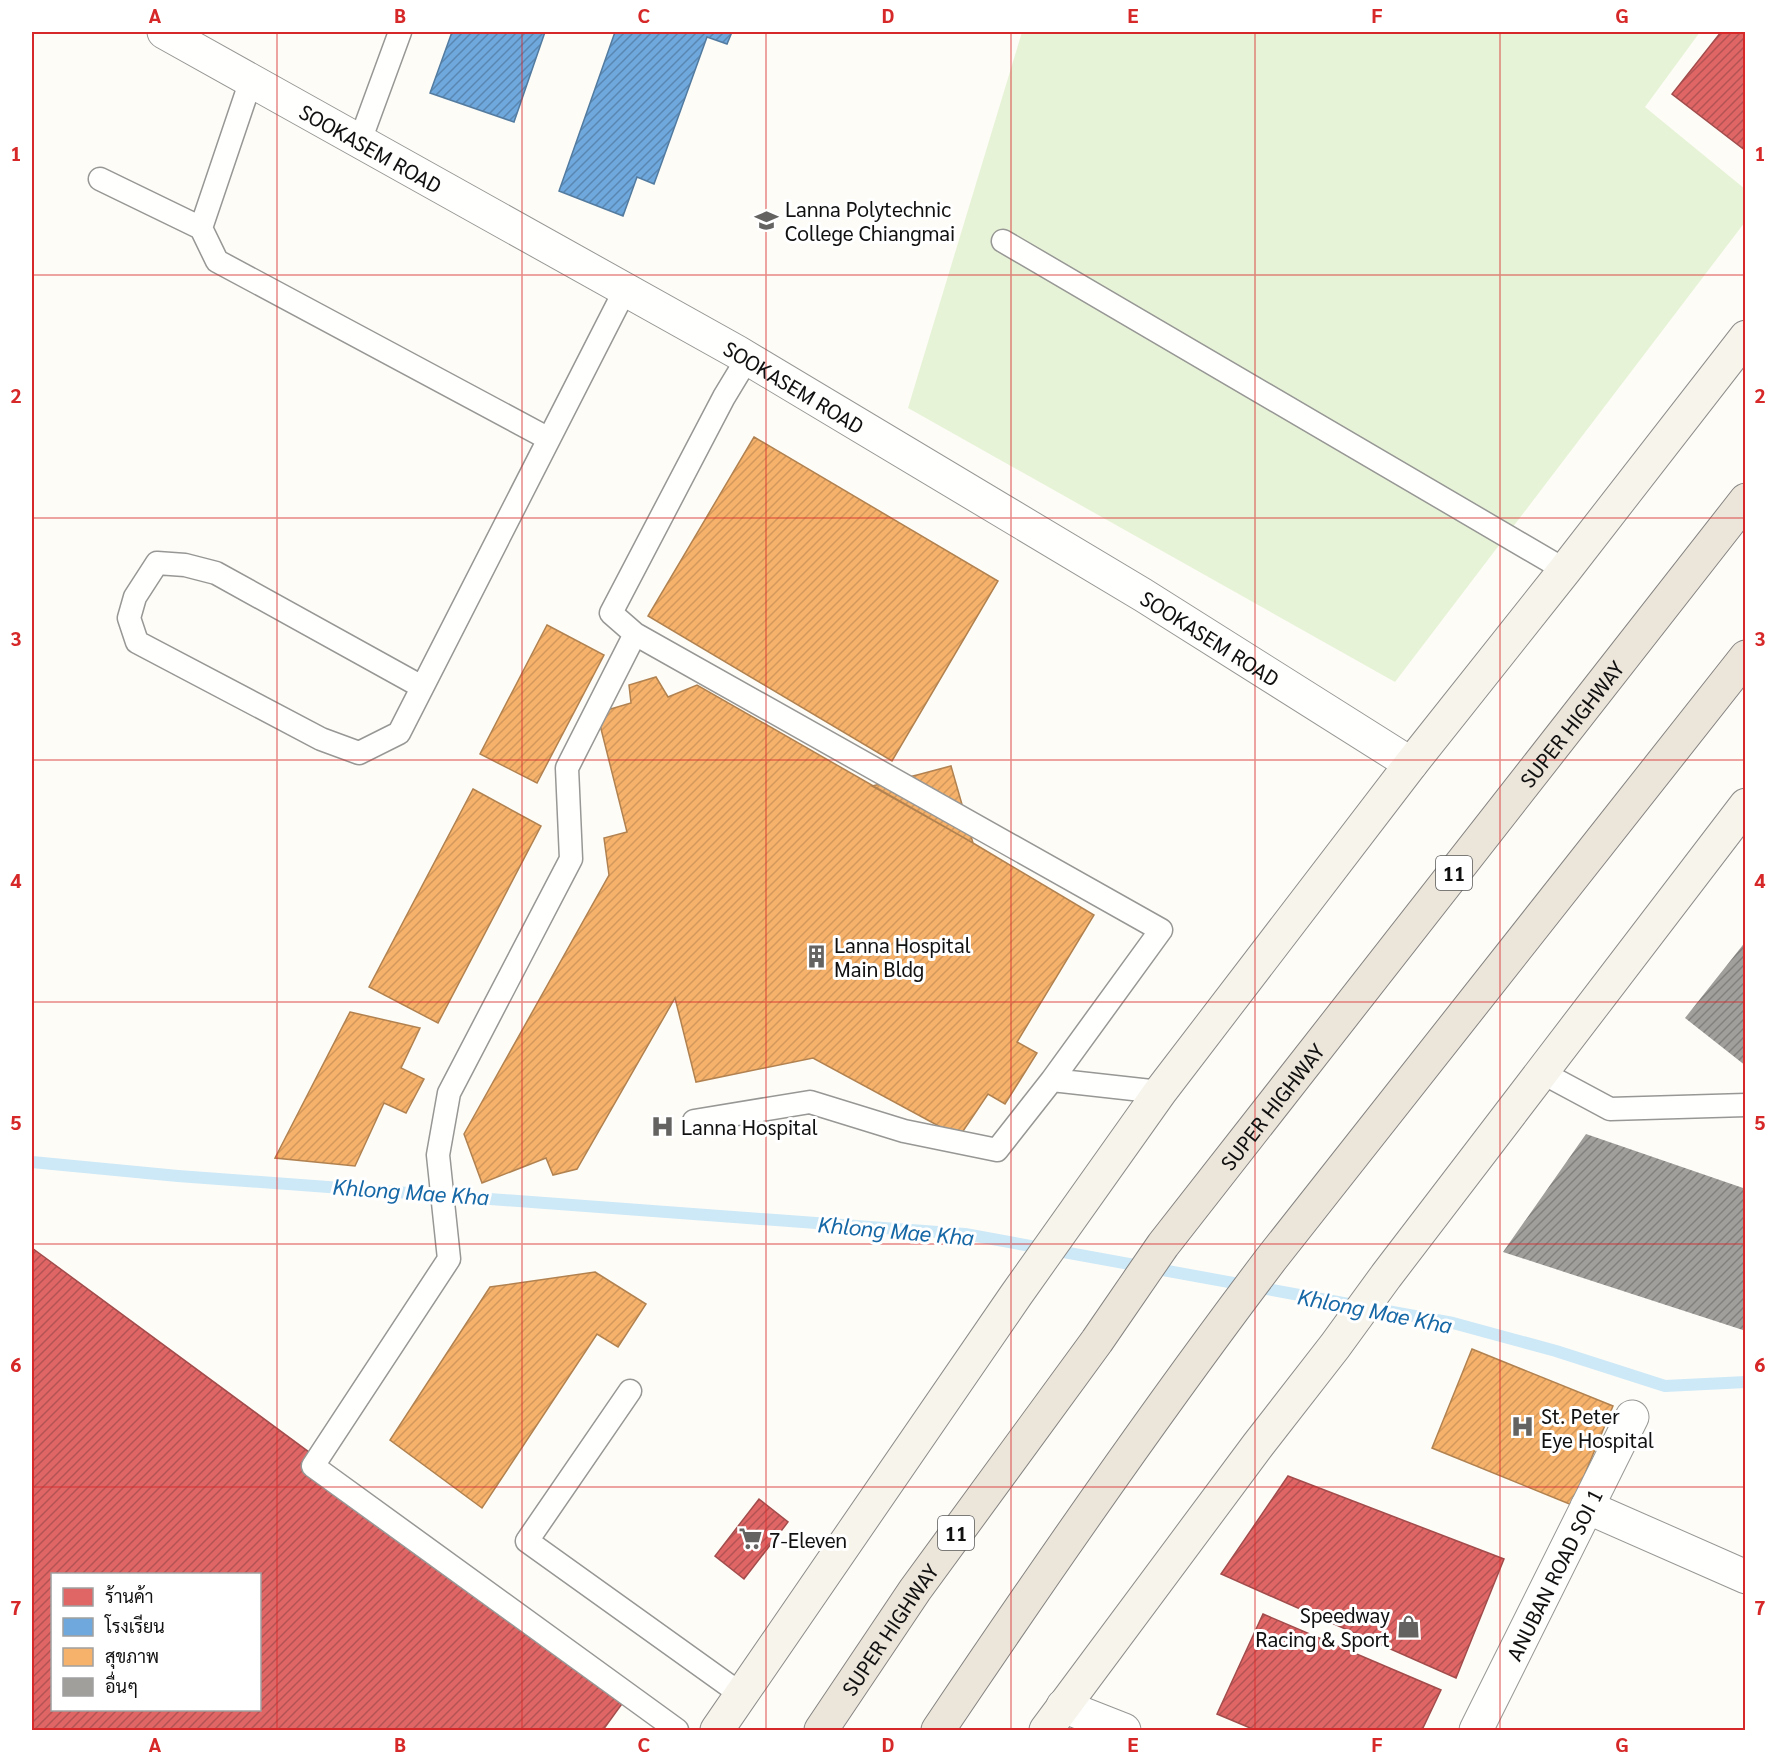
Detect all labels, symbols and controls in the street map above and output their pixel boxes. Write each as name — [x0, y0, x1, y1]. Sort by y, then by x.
text: A — [149, 2, 162, 28]
text: B — [394, 2, 406, 28]
text: C — [638, 2, 650, 28]
text: D — [882, 2, 895, 28]
text: E — [1127, 2, 1139, 28]
text: F — [1371, 2, 1383, 28]
text: G — [1615, 2, 1629, 28]
street label: SOOKASEM ROAD — [295, 97, 447, 198]
text: 1 — [10, 140, 22, 166]
text: 1 — [1754, 140, 1766, 166]
place label: Lanna Polytechnic College Chiangmai — [785, 195, 955, 246]
school or university icon: Lanna Polytechnic College Chiangmai — [754, 207, 780, 233]
street label: SOOKASEM ROAD — [719, 334, 869, 439]
text: 2 — [10, 382, 22, 408]
text: 2 — [1754, 382, 1766, 408]
street label: SOOKASEM ROAD — [1136, 584, 1285, 691]
text: 3 — [10, 625, 22, 651]
text: 3 — [1754, 625, 1766, 651]
street label: SUPER HIGHWAY — [1513, 654, 1629, 792]
road number: 11 — [1436, 856, 1472, 890]
text: 4 — [10, 867, 22, 893]
text: 4 — [1754, 867, 1766, 893]
place label: Lanna Hospital Main Bldg — [834, 931, 971, 982]
building icon: Lanna Hospital Main Bldg — [803, 943, 829, 969]
street label: SUPER HIGHWAY — [1214, 1037, 1330, 1175]
text: 5 — [10, 1109, 22, 1135]
text: 5 — [1754, 1109, 1766, 1135]
hospital icon: Lanna Hospital — [650, 1113, 676, 1139]
place label: Lanna Hospital — [681, 1113, 818, 1140]
water label: Khlong Mae Kha — [332, 1172, 490, 1210]
water label: Khlong Mae Kha — [817, 1209, 975, 1251]
water label: Khlong Mae Kha — [1295, 1281, 1455, 1339]
text: 6 — [10, 1351, 22, 1377]
text: 6 — [1754, 1351, 1766, 1377]
place label: St. Peter Eye Hospital — [1541, 1402, 1654, 1453]
hospital icon: St. Peter Eye Hospital — [1510, 1414, 1536, 1440]
street label: ANUBAN ROAD SOI 1 — [1499, 1484, 1608, 1665]
road number: 11 — [938, 1516, 974, 1550]
supermarket icon: 7-Eleven — [738, 1526, 764, 1552]
place label: 7-Eleven — [769, 1526, 847, 1553]
street label: SUPER HIGHWAY — [835, 1558, 944, 1700]
legend — [51, 1573, 261, 1711]
text: ร้านค้า — [105, 1584, 154, 1607]
text: 7 — [10, 1594, 22, 1620]
text: 7 — [1754, 1594, 1766, 1620]
place label: Speedway Racing & Sport — [1255, 1601, 1390, 1652]
shop icon: Speedway Racing & Sport — [1395, 1613, 1421, 1639]
text: โรงเรียน — [104, 1614, 165, 1637]
text: สุขภาพ — [105, 1644, 159, 1669]
text: อื่นๆ — [105, 1671, 138, 1698]
text: A — [149, 1731, 162, 1757]
text: B — [394, 1731, 406, 1757]
text: C — [638, 1731, 650, 1757]
text: D — [882, 1731, 895, 1757]
text: E — [1127, 1731, 1139, 1757]
text: F — [1371, 1731, 1383, 1757]
text: G — [1615, 1731, 1629, 1757]

